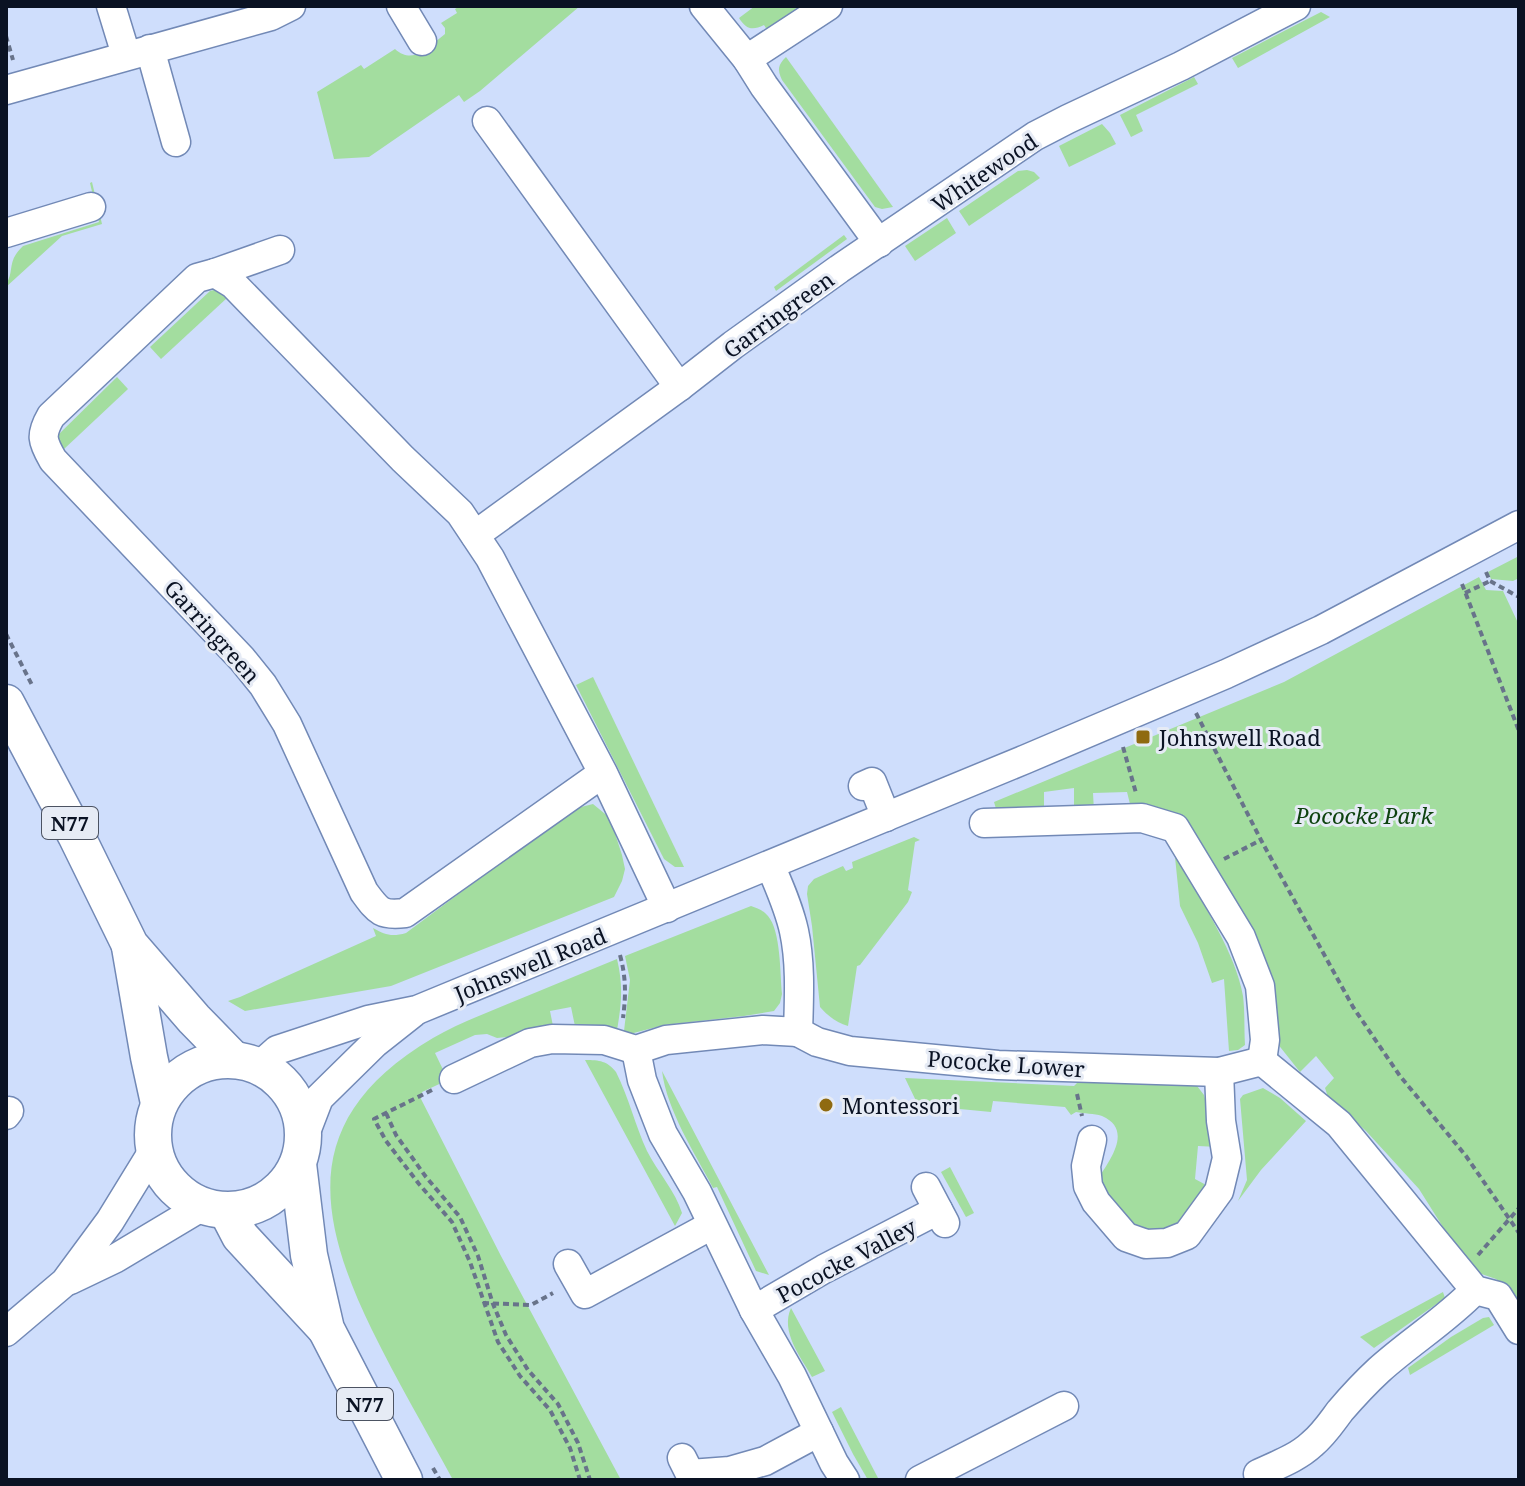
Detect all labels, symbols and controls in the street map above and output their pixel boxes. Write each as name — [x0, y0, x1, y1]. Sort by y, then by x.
street label: Whitewood — [925, 125, 1043, 218]
street label: Garringreen — [717, 264, 839, 364]
street label: Garringreen — [158, 573, 268, 689]
place label: Johnswell Road — [1158, 722, 1321, 752]
marker: Johnswell Road — [1134, 728, 1152, 746]
park label: Pococke Park — [1294, 800, 1435, 830]
road number: N77 — [42, 807, 98, 839]
street label: Johnswell Road — [448, 920, 611, 1009]
street label: Pococke Lower — [926, 1043, 1086, 1084]
place label: Montessori — [842, 1090, 959, 1120]
marker: Montessori — [817, 1096, 835, 1114]
street label: Pococke Valley — [771, 1210, 922, 1309]
road number: N77 — [337, 1388, 393, 1420]

